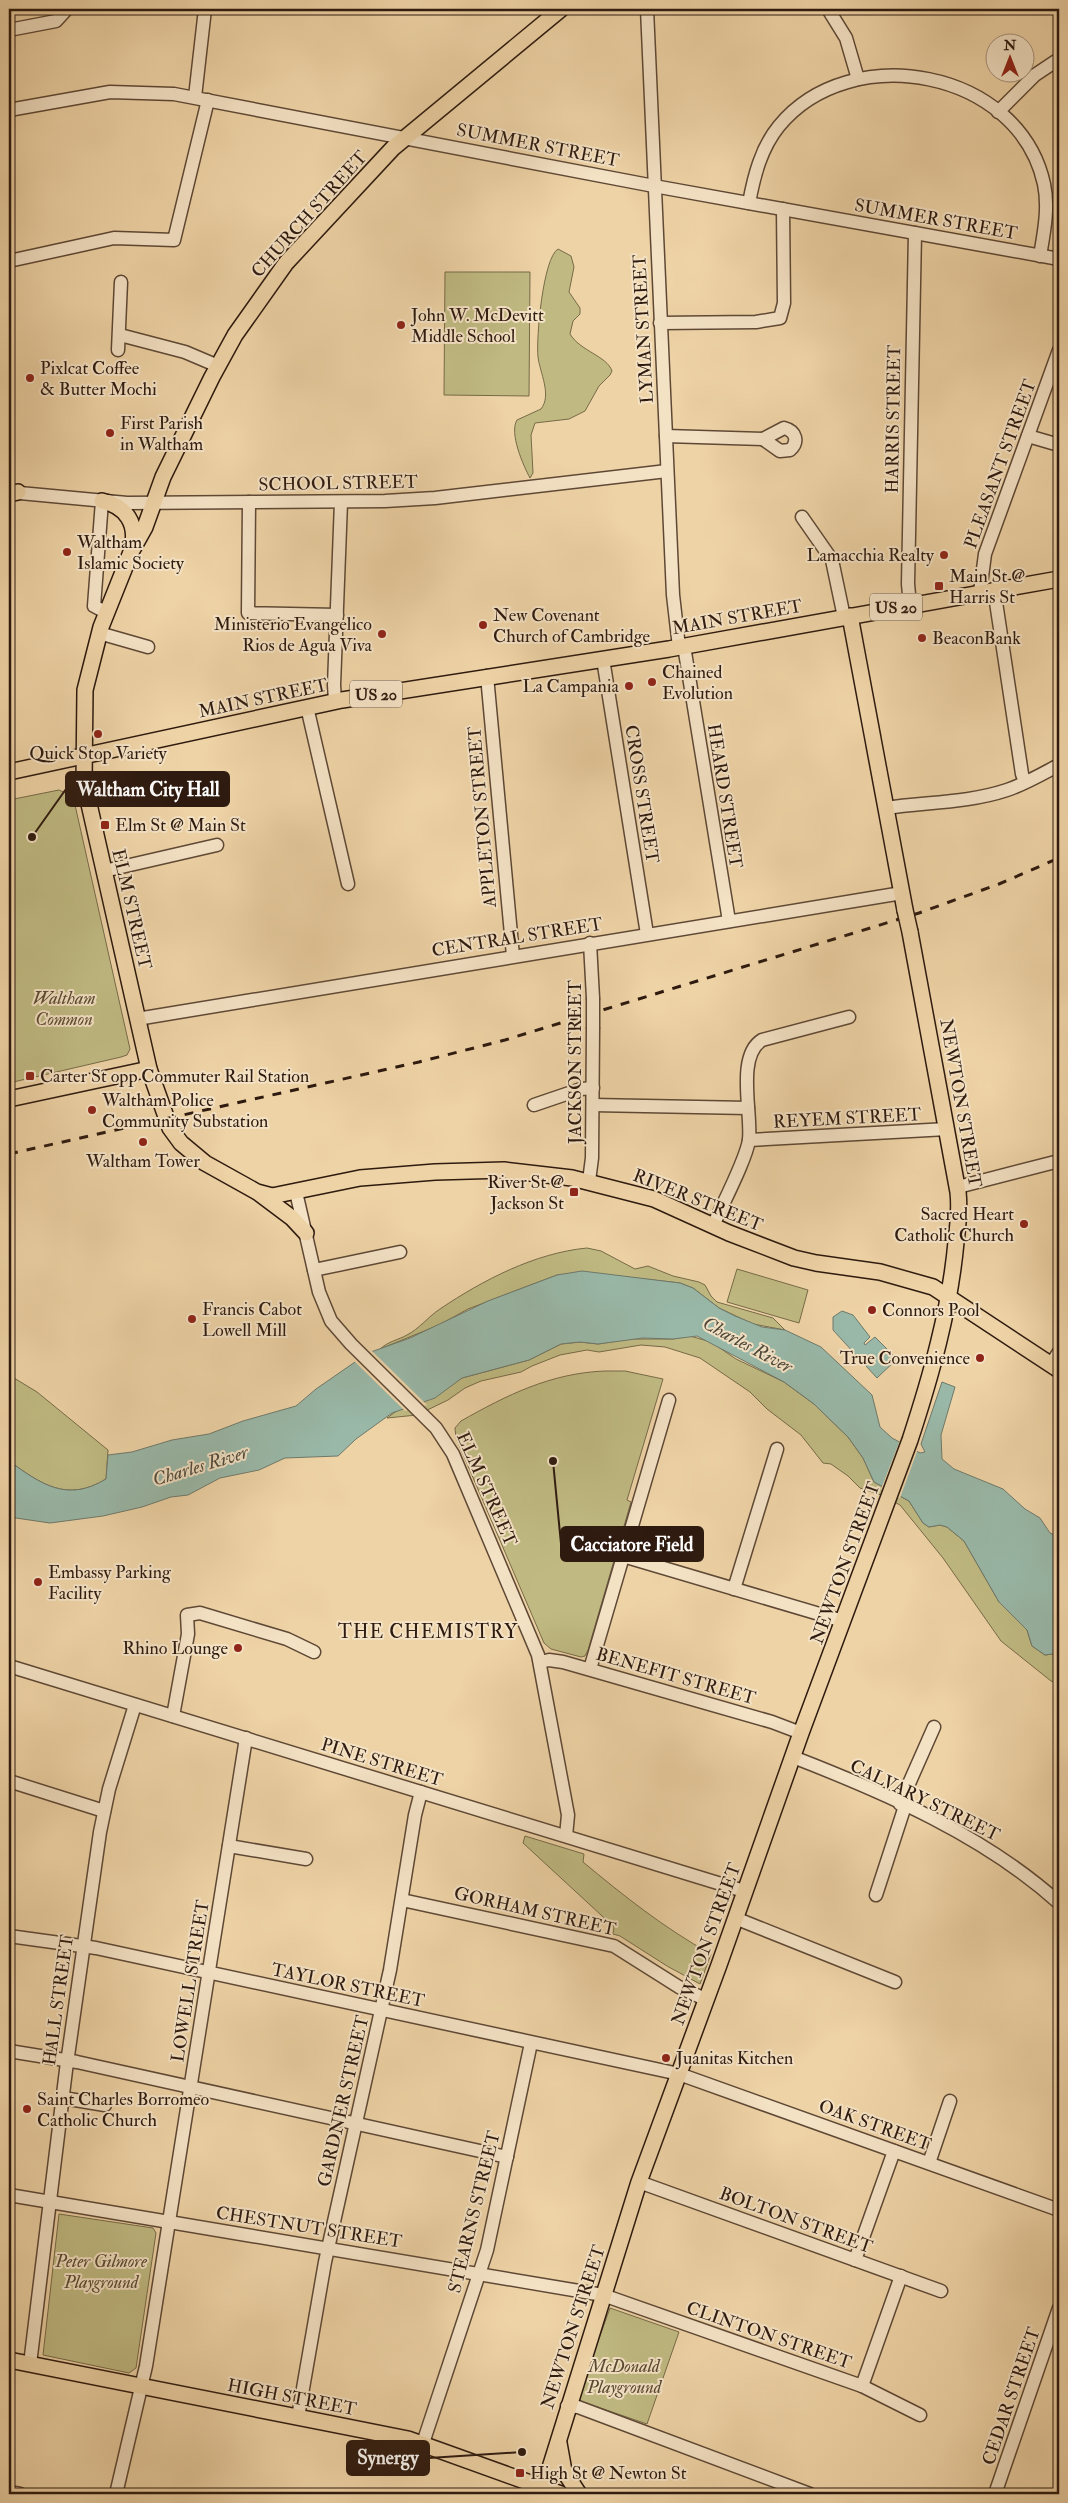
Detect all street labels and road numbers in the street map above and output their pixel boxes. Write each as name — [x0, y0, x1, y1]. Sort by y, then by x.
street label: SUMMER STREET — [455, 118, 622, 173]
street label: CHURCH STREET — [246, 146, 373, 283]
street label: SUMMER STREET — [853, 194, 1020, 245]
street label: LYMAN STREET — [628, 253, 659, 404]
street label: HARRIS STREET — [881, 344, 906, 493]
street label: PLEASANT STREET — [959, 376, 1042, 552]
street label: SCHOOL STREET — [258, 471, 418, 496]
road number: US 20 — [870, 594, 922, 620]
street label: MAIN STREET — [670, 595, 804, 640]
street label: MAIN STREET — [196, 673, 330, 723]
road number: US 20 — [350, 681, 402, 708]
street label: HEARD STREET — [702, 722, 747, 871]
street label: CROSS STREET — [619, 723, 664, 866]
street label: APPLETON STREET — [463, 725, 502, 909]
street label: ELM STREET — [106, 847, 157, 972]
street label: CENTRAL STREET — [430, 913, 605, 962]
street label: JACKSON STREET — [564, 979, 587, 1145]
street label: NEWTON STREET — [934, 1017, 987, 1190]
street label: REYEM STREET — [772, 1103, 922, 1134]
street label: RIVER STREET — [630, 1164, 767, 1237]
street label: ELM STREET — [451, 1428, 522, 1551]
street label: NEWTON STREET — [805, 1478, 886, 1647]
street label: BENEFIT STREET — [593, 1643, 759, 1710]
street label: PINE STREET — [318, 1733, 446, 1792]
street label: CALVARY STREET — [846, 1754, 1004, 1847]
street label: NEWTON STREET — [666, 1859, 747, 2028]
street label: GORHAM STREET — [452, 1882, 619, 1941]
street label: LOWELL STREET — [166, 1898, 215, 2064]
street label: HALL STREET — [38, 1933, 79, 2067]
street label: TAYLOR STREET — [269, 1958, 427, 2013]
street label: GARDNER STREET — [313, 2013, 375, 2189]
street label: OAK STREET — [816, 2095, 935, 2157]
street label: STEARNS STREET — [443, 2128, 506, 2296]
street label: BOLTON STREET — [716, 2182, 876, 2259]
street label: CHESTNUT STREET — [214, 2201, 404, 2254]
street label: NEWTON STREET — [536, 2242, 611, 2412]
street label: CLINTON STREET — [683, 2296, 855, 2375]
street label: CEDAR STREET — [977, 2324, 1046, 2468]
street label: HIGH STREET — [225, 2374, 359, 2421]

